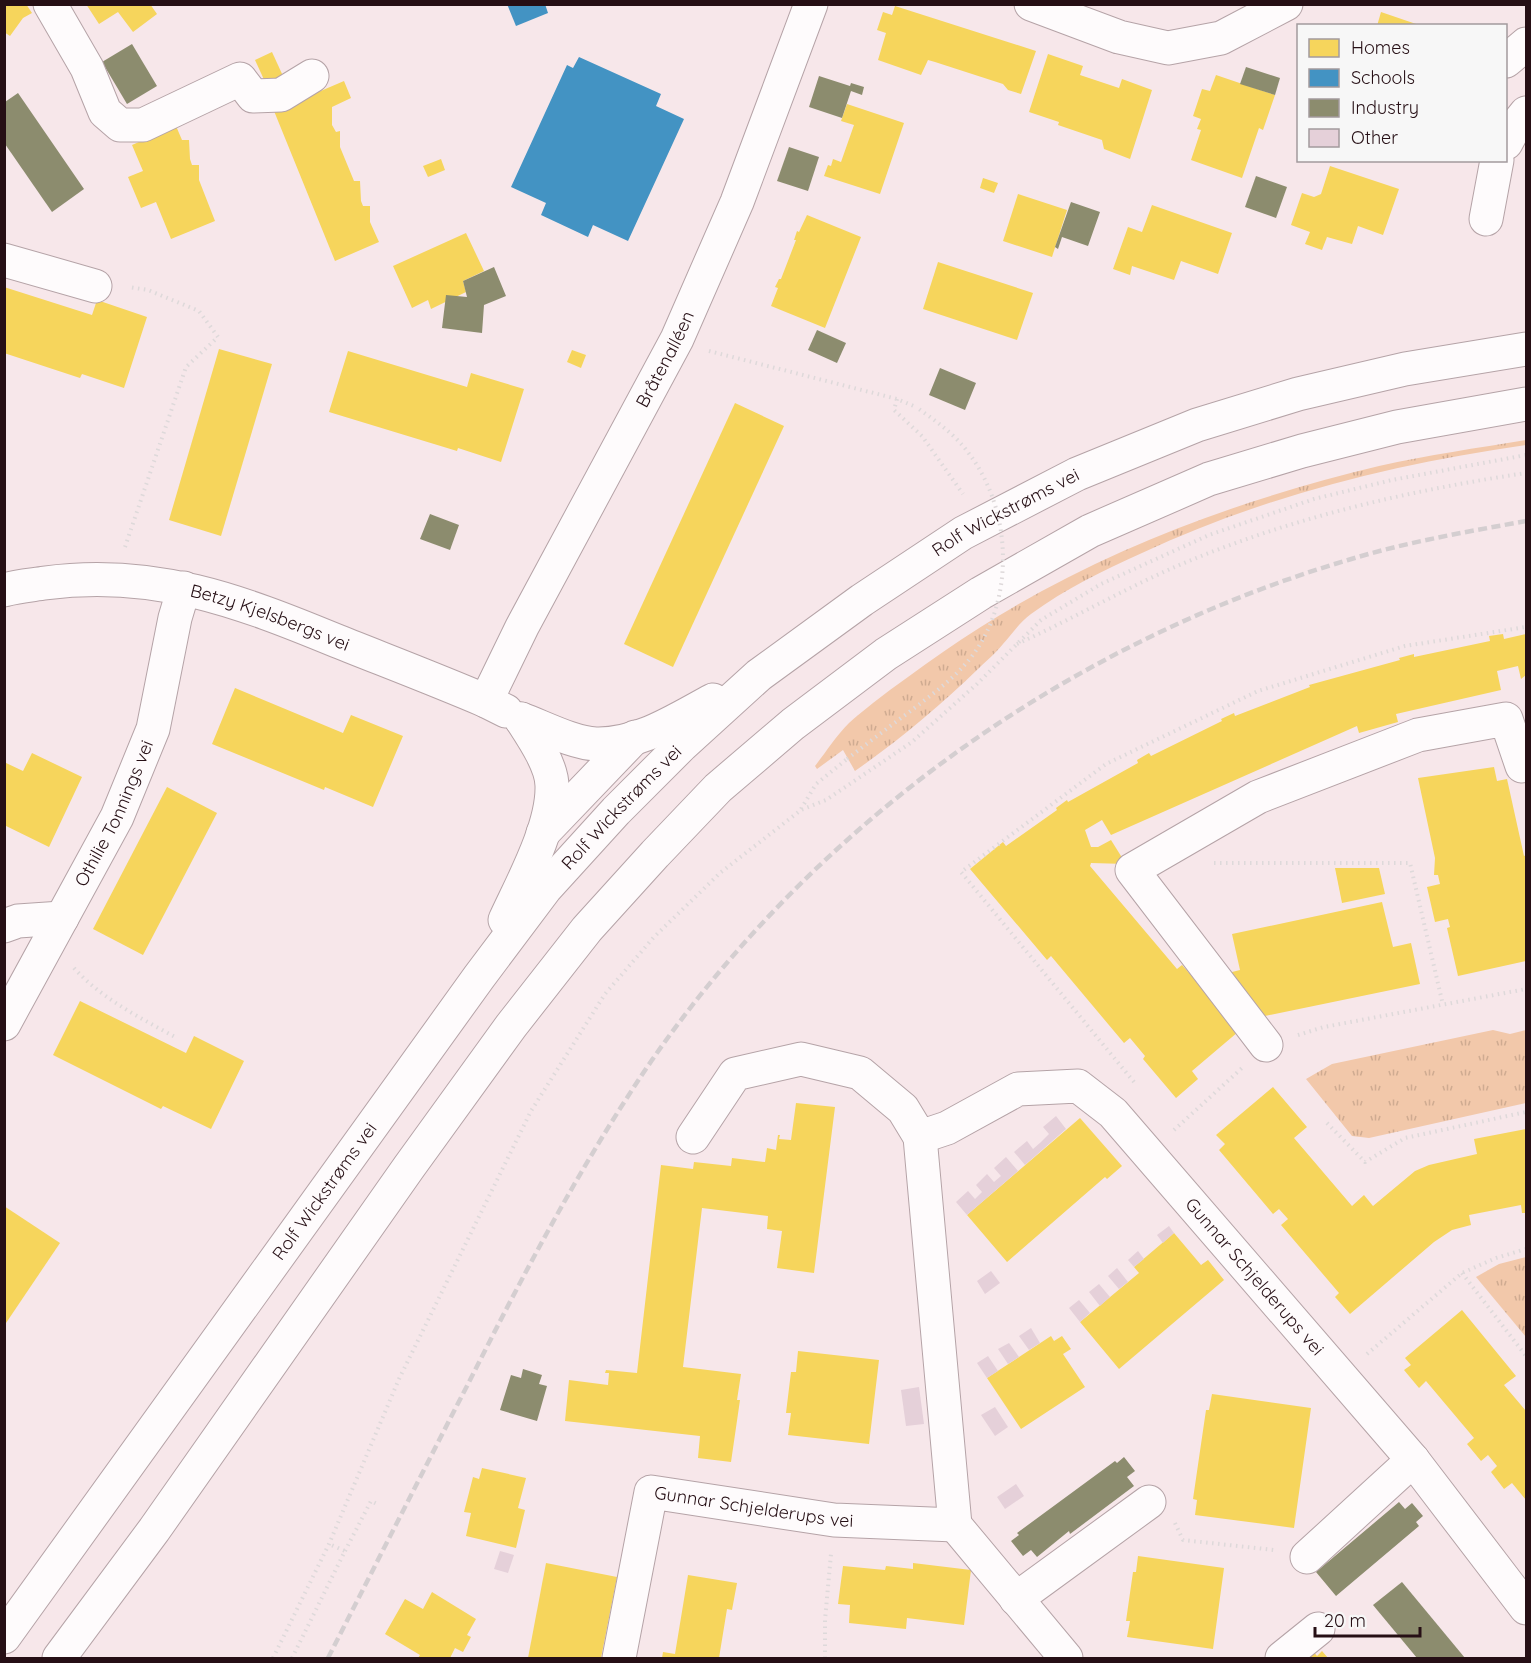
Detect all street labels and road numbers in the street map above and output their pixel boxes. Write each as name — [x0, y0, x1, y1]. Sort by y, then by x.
street label: Bråtenalléen — [630, 307, 699, 411]
street label: Rolf Wickstrøms vei — [927, 463, 1083, 561]
street label: Betzy Kjelsbergs vei — [188, 579, 353, 656]
street label: Othilie Tonnings vei — [69, 737, 158, 890]
street label: Rolf Wickstrøms vei — [556, 740, 686, 874]
street label: Rolf Wickstrøms vei — [267, 1118, 382, 1264]
street label: Gunnar Schjelderups vei — [1180, 1193, 1329, 1360]
street label: Gunnar Schjelderups vei — [653, 1481, 854, 1532]

